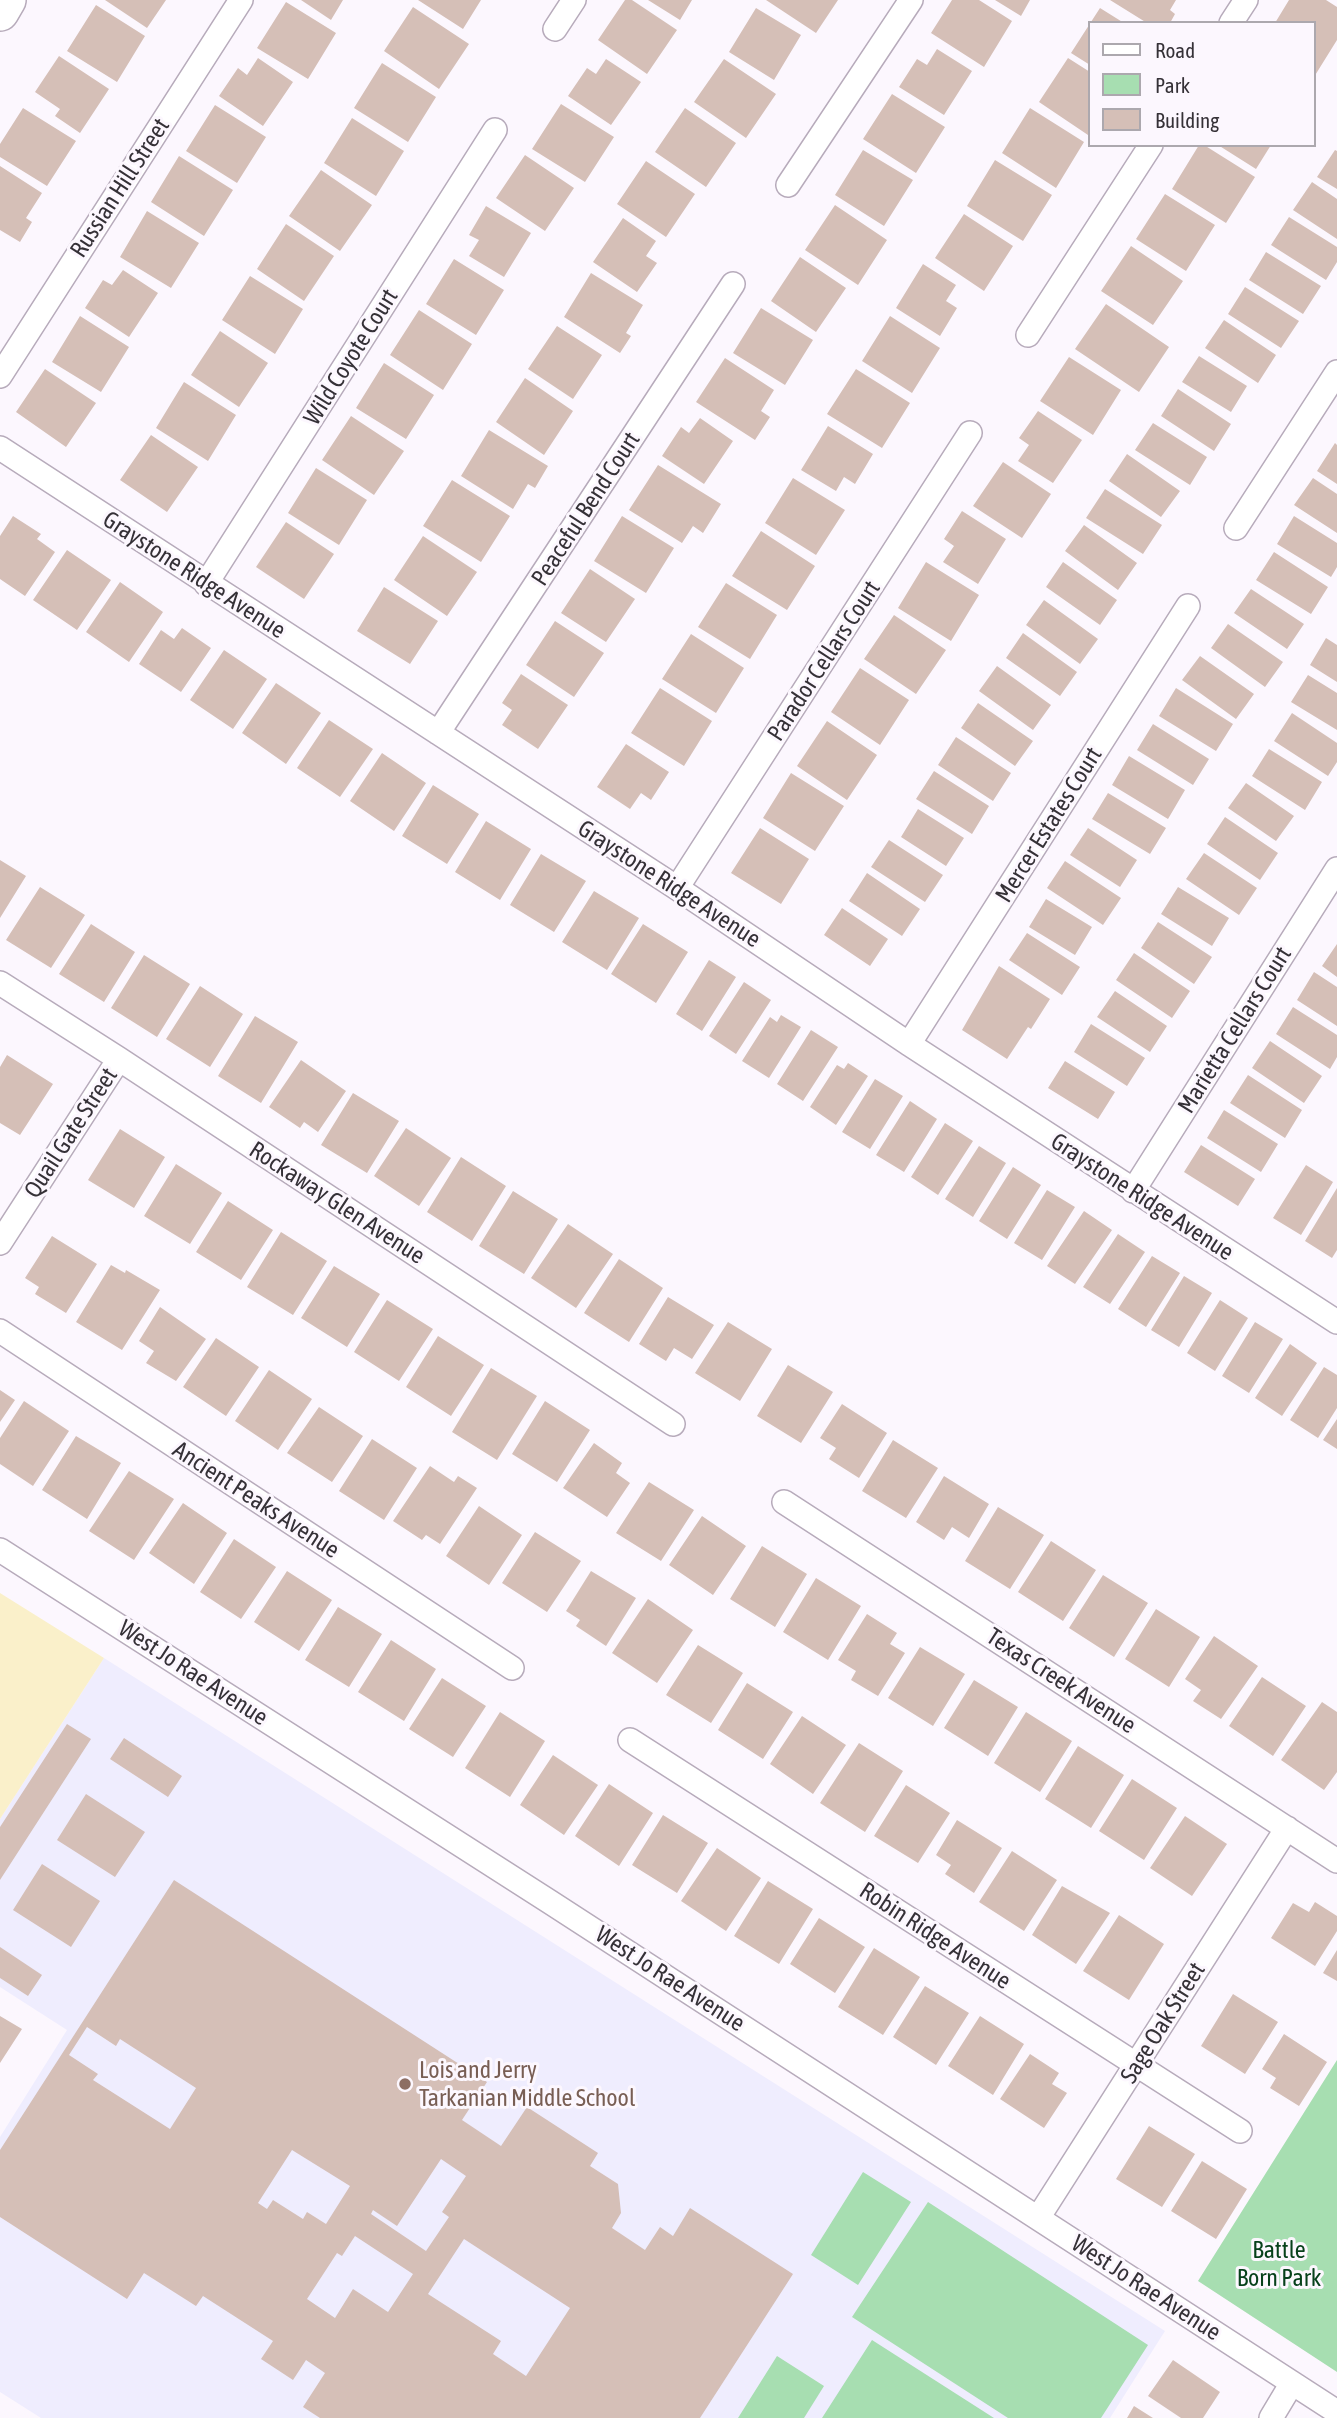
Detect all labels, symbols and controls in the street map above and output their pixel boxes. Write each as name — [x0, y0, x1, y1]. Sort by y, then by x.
legend — [1088, 21, 1316, 147]
text: Road — [1155, 38, 1195, 62]
text: Park — [1155, 73, 1190, 97]
text: Building — [1155, 108, 1219, 132]
street label: Russian Hill Street — [64, 113, 176, 263]
street label: Wild Coyote Court — [298, 284, 404, 430]
street label: Peaceful Bend Court — [526, 427, 646, 591]
street label: Graystone Ridge Avenue — [97, 505, 291, 645]
street label: Parador Cellars Court — [762, 576, 886, 746]
street label: Mercer Estates Court — [990, 742, 1108, 908]
street label: Graystone Ridge Avenue — [572, 814, 766, 954]
street label: Marietta Cellars Court — [1172, 941, 1298, 1119]
street label: Quail Gate Street — [18, 1063, 124, 1203]
street label: Graystone Ridge Avenue — [1045, 1127, 1239, 1267]
street label: Rockaway Glen Avenue — [244, 1136, 430, 1270]
street label: Ancient Peaks Avenue — [167, 1435, 345, 1565]
street label: West Jo Rae Avenue — [113, 1614, 273, 1732]
street label: Texas Creek Avenue — [981, 1622, 1141, 1740]
street label: Robin Ridge Avenue — [854, 1876, 1016, 1996]
street label: West Jo Rae Avenue — [590, 1920, 750, 2038]
street label: Sage Oak Street — [1115, 1957, 1211, 2089]
place label: Lois and Jerry Tarkanian Middle School — [419, 2056, 635, 2112]
marker: Lois and Jerry Tarkanian Middle School — [397, 2076, 413, 2092]
street label: West Jo Rae Avenue — [1066, 2229, 1226, 2347]
park label: Battle Born Park — [1237, 2236, 1321, 2292]

